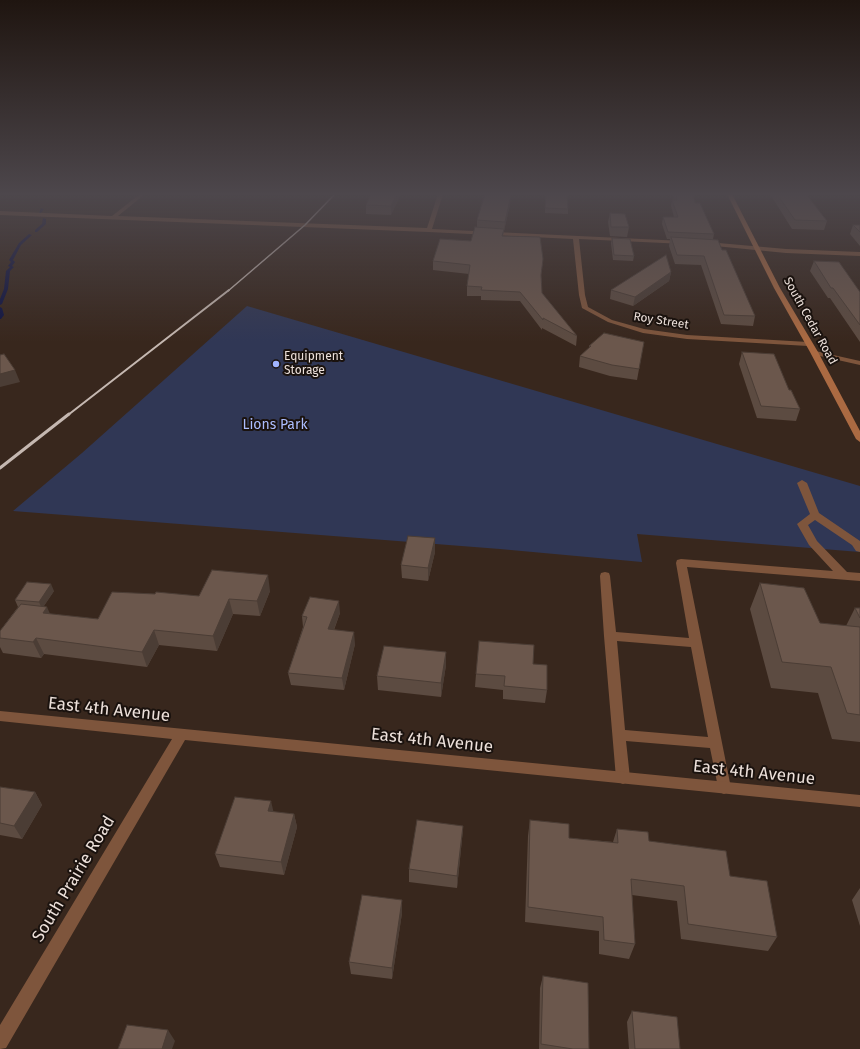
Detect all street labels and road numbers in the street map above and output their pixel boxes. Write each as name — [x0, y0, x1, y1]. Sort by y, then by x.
street label: South Cedar Road — [780, 275, 840, 367]
street label: Roy Street — [632, 310, 690, 332]
street label: East 4th Avenue — [47, 693, 171, 727]
street label: East 4th Avenue — [370, 724, 494, 758]
street label: East 4th Avenue — [692, 756, 816, 790]
street label: South Prairie Road — [28, 812, 120, 946]

